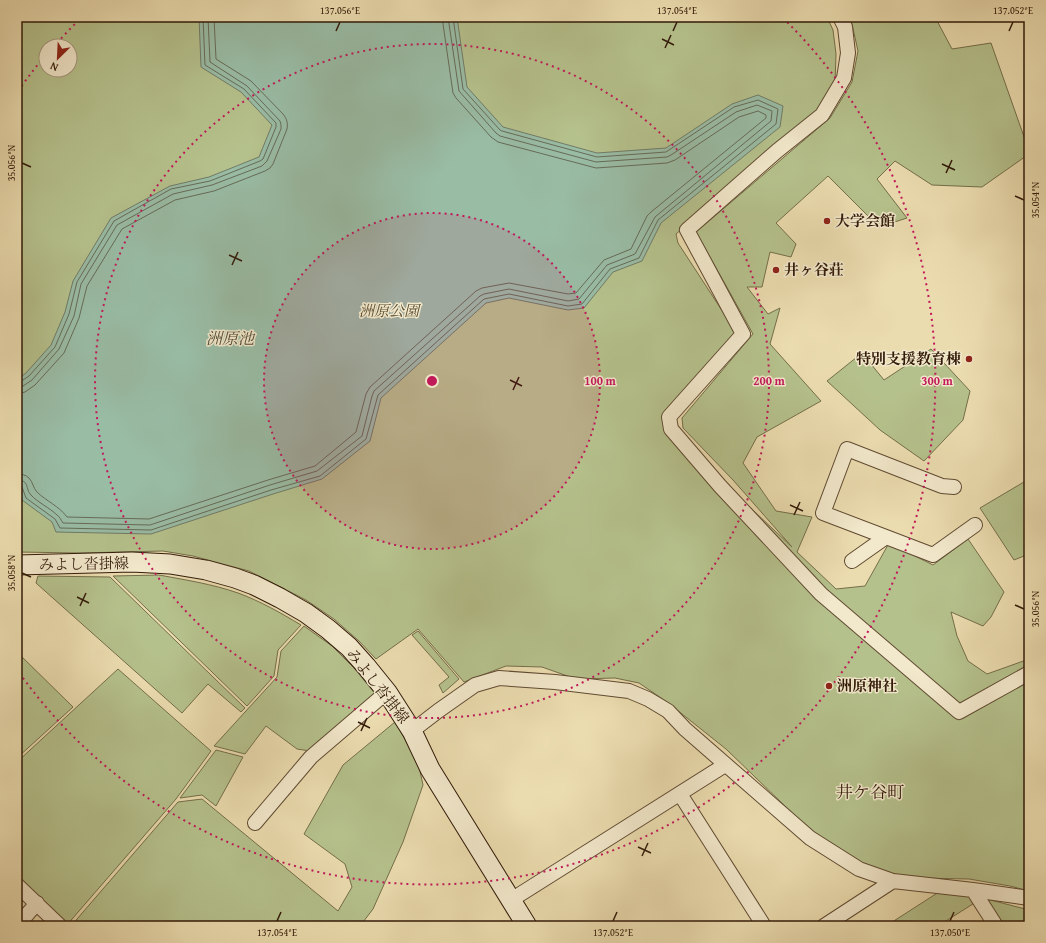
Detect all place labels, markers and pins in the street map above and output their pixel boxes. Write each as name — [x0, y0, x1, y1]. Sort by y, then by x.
place label: 大学会館 — [835, 210, 895, 231]
marker: 大学会館 — [822, 216, 832, 226]
place label: 井ヶ谷荘 — [784, 259, 844, 280]
marker: 井ヶ谷荘 — [771, 265, 781, 275]
place label: 特別支援教育棟 — [856, 348, 961, 369]
marker: 特別支援教育棟 — [964, 354, 974, 364]
centre of rings — [425, 374, 439, 388]
place label: 洲原神社 — [837, 675, 897, 696]
marker: 洲原神社 — [824, 681, 834, 691]

